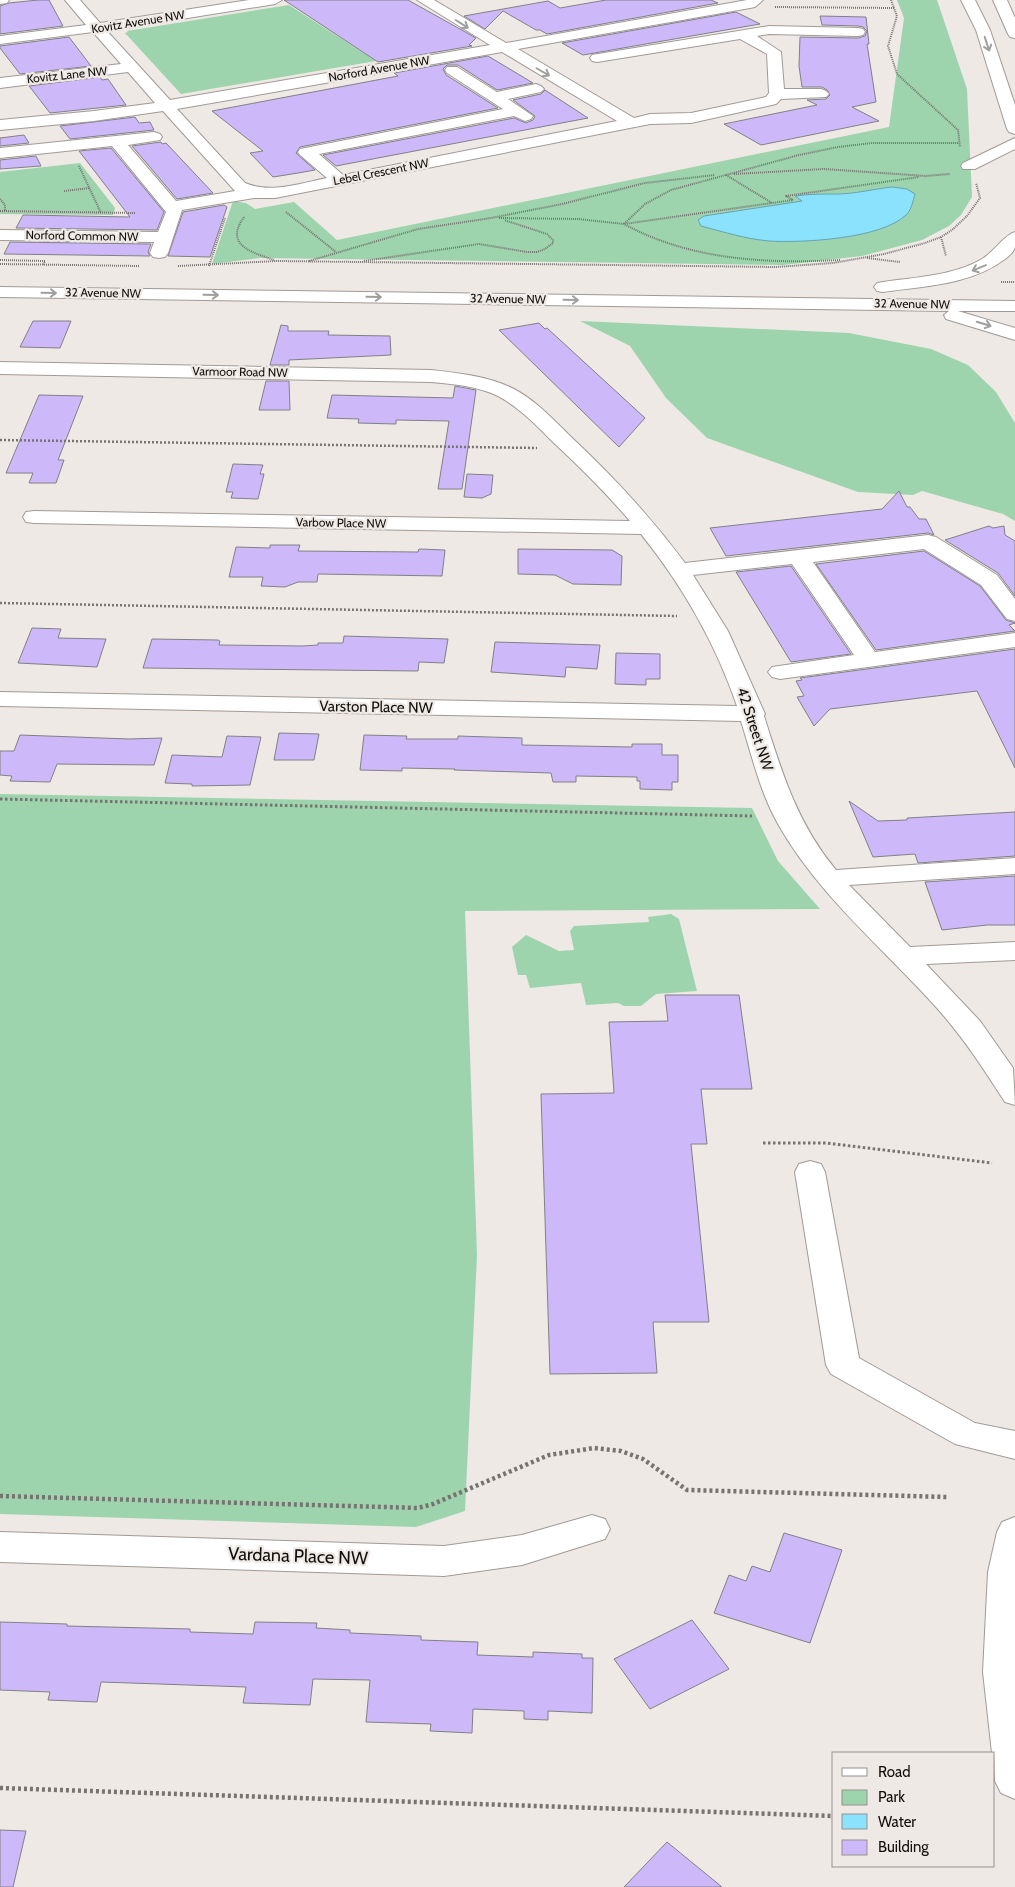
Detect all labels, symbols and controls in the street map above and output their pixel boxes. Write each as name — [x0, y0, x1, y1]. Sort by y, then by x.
street label: Kovitz Avenue NW — [90, 7, 186, 36]
one-way arrow — [455, 19, 469, 29]
one-way arrow — [983, 36, 993, 52]
street label: Norford Avenue NW — [327, 52, 431, 85]
street label: Kovitz Lane NW — [26, 63, 109, 86]
one-way arrow — [535, 67, 549, 77]
street label: Lebel Crescent NW — [332, 155, 431, 188]
street label: Norford Common NW — [25, 227, 139, 244]
one-way arrow — [971, 264, 987, 273]
street label: 32 Avenue NW — [65, 284, 142, 301]
one-way arrow — [40, 288, 56, 297]
one-way arrow — [202, 290, 219, 300]
street label: 32 Avenue NW — [470, 290, 547, 307]
one-way arrow — [365, 292, 381, 302]
one-way arrow — [562, 295, 579, 305]
street label: 32 Avenue NW — [874, 295, 951, 312]
one-way arrow — [976, 319, 992, 329]
street label: Varmoor Road NW — [192, 363, 288, 380]
street label: Varbow Place NW — [296, 514, 387, 531]
street label: 42 Street NW — [733, 685, 777, 774]
street label: Varston Place NW — [319, 697, 434, 717]
street label: Vardana Place NW — [228, 1543, 368, 1569]
legend — [832, 1752, 995, 1867]
text: Road — [878, 1763, 911, 1781]
text: Park — [878, 1788, 905, 1806]
text: Water — [878, 1813, 916, 1831]
text: Building — [878, 1838, 929, 1856]

